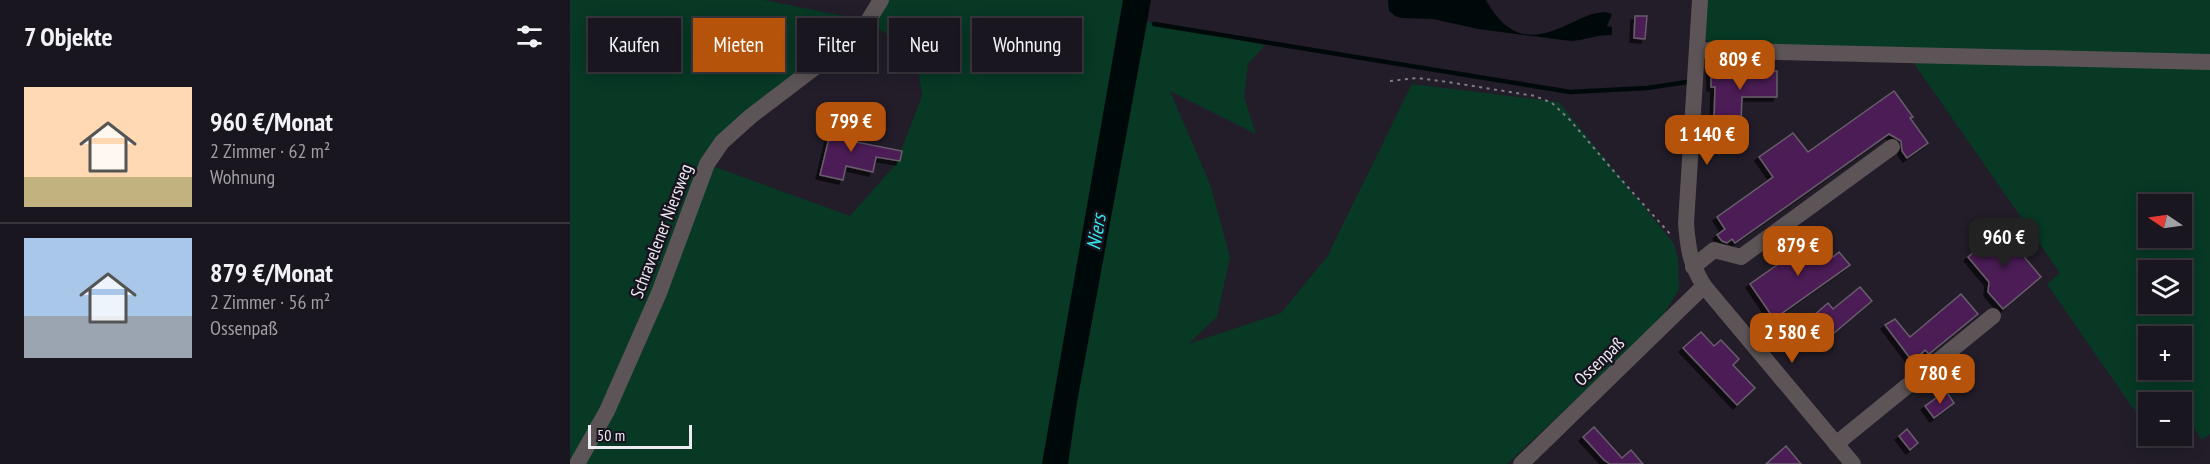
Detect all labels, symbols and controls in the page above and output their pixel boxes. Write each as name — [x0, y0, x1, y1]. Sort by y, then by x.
chip: Kaufen — [588, 18, 681, 72]
chip: Mieten — [693, 18, 785, 72]
chip: Filter — [797, 18, 877, 72]
chip: Neu — [889, 18, 960, 72]
chip: Wohnung — [972, 18, 1082, 72]
text: 7 Objekte — [24, 20, 113, 53]
icon: filters — [513, 20, 546, 53]
pin: 809 € — [1698, 40, 1782, 91]
text: 809 € — [1719, 46, 1761, 72]
pin: 799 € — [809, 102, 893, 153]
text: 960 €/Monat — [210, 105, 333, 138]
text: 799 € — [830, 108, 872, 134]
icon: home — [72, 111, 144, 183]
pin: 1 140 € — [1652, 115, 1762, 166]
text: 1 140 € — [1679, 121, 1735, 147]
text: 2 Zimmer · 62 m² — [210, 138, 330, 164]
street label: Schravelener Niersweg — [625, 161, 697, 301]
text: Wohnung — [210, 164, 275, 190]
north arrow — [2138, 194, 2192, 248]
map controls — [2138, 194, 2192, 446]
water label: Niers — [1080, 210, 1112, 252]
pin: 960 € — [1962, 218, 2046, 269]
text: 960 € — [1983, 224, 2025, 250]
pin: 879 € — [1756, 226, 1840, 277]
text: 879 € — [1777, 232, 1819, 258]
text: 879 €/Monat — [210, 256, 333, 289]
button: layers — [2138, 260, 2192, 314]
icon: home — [72, 262, 144, 334]
text: 2 Zimmer · 56 m² — [210, 289, 330, 315]
pin: 2 580 € — [1737, 313, 1847, 364]
text: Ossenpaß — [210, 315, 278, 341]
text: 2 580 € — [1764, 319, 1820, 345]
button: + — [2138, 326, 2192, 380]
street label: Ossenpaß — [1569, 331, 1629, 391]
pin: 780 € — [1898, 354, 1982, 405]
text: 780 € — [1919, 360, 1961, 386]
button: − — [2138, 392, 2192, 446]
scale bar — [588, 422, 692, 450]
text: 50 m — [597, 425, 625, 445]

